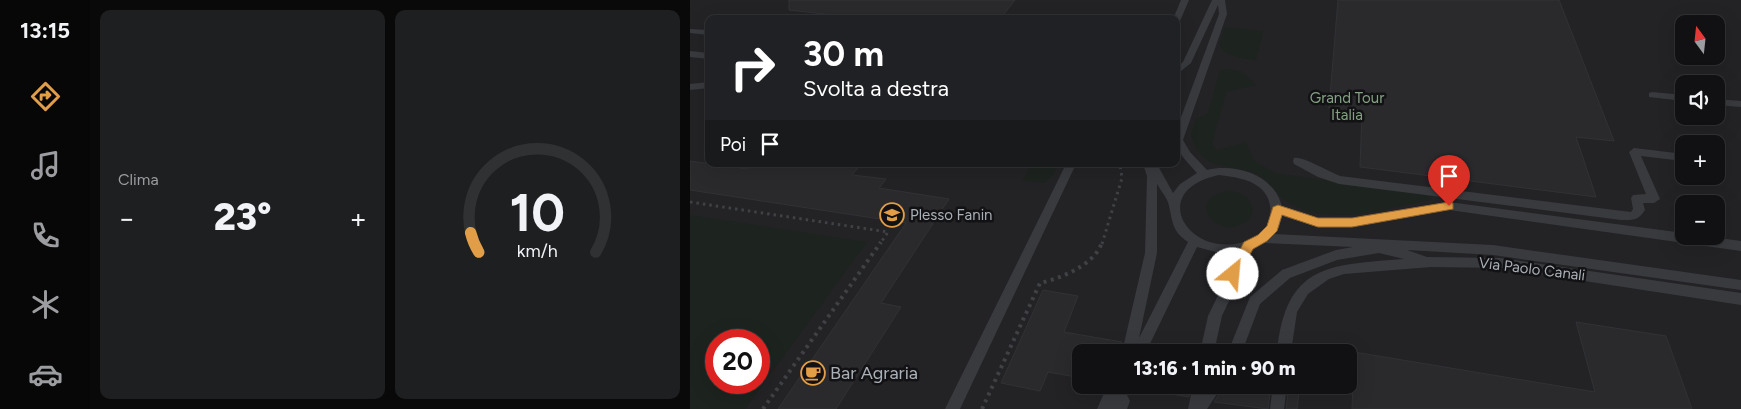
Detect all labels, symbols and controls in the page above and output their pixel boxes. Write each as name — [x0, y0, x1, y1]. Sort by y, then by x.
north arrow — [1675, 15, 1725, 65]
map controls — [1675, 15, 1725, 245]
text: 13:15 — [20, 17, 70, 44]
text: 30 m — [803, 33, 884, 75]
icon: right — [720, 35, 785, 100]
text: Svolta a destra — [803, 75, 949, 102]
button: sound — [1675, 75, 1725, 125]
icon: directions — [28, 79, 63, 114]
park label: Grand Tour Italia — [1310, 89, 1384, 124]
icon: arrive — [756, 130, 784, 158]
text: Poi — [720, 133, 746, 156]
button: + — [1675, 135, 1725, 185]
icon: music — [28, 148, 63, 183]
pin — [1428, 155, 1470, 206]
icon: arrive — [1435, 162, 1463, 190]
text: Clima — [118, 170, 159, 189]
text: 10 — [510, 182, 565, 244]
text: 23° — [213, 194, 272, 240]
button: − — [1675, 195, 1725, 245]
text: − — [118, 201, 135, 235]
text: + — [350, 201, 367, 235]
school or university icon: Plesso Fanin — [879, 202, 905, 228]
place label: Plesso Fanin — [910, 206, 992, 224]
icon: phone — [28, 218, 63, 253]
text: km/h — [517, 240, 558, 261]
position arrow — [1206, 247, 1258, 299]
street label: Via Paolo Canali — [1478, 254, 1586, 284]
icon: climate — [28, 287, 63, 322]
speed limit sign: 20 — [705, 329, 770, 394]
icon: car — [28, 357, 63, 392]
text: 13:16 · 1 min · 90 m — [1133, 357, 1296, 380]
cafe icon: Bar Agraria — [800, 360, 826, 386]
place label: Bar Agraria — [830, 362, 918, 384]

